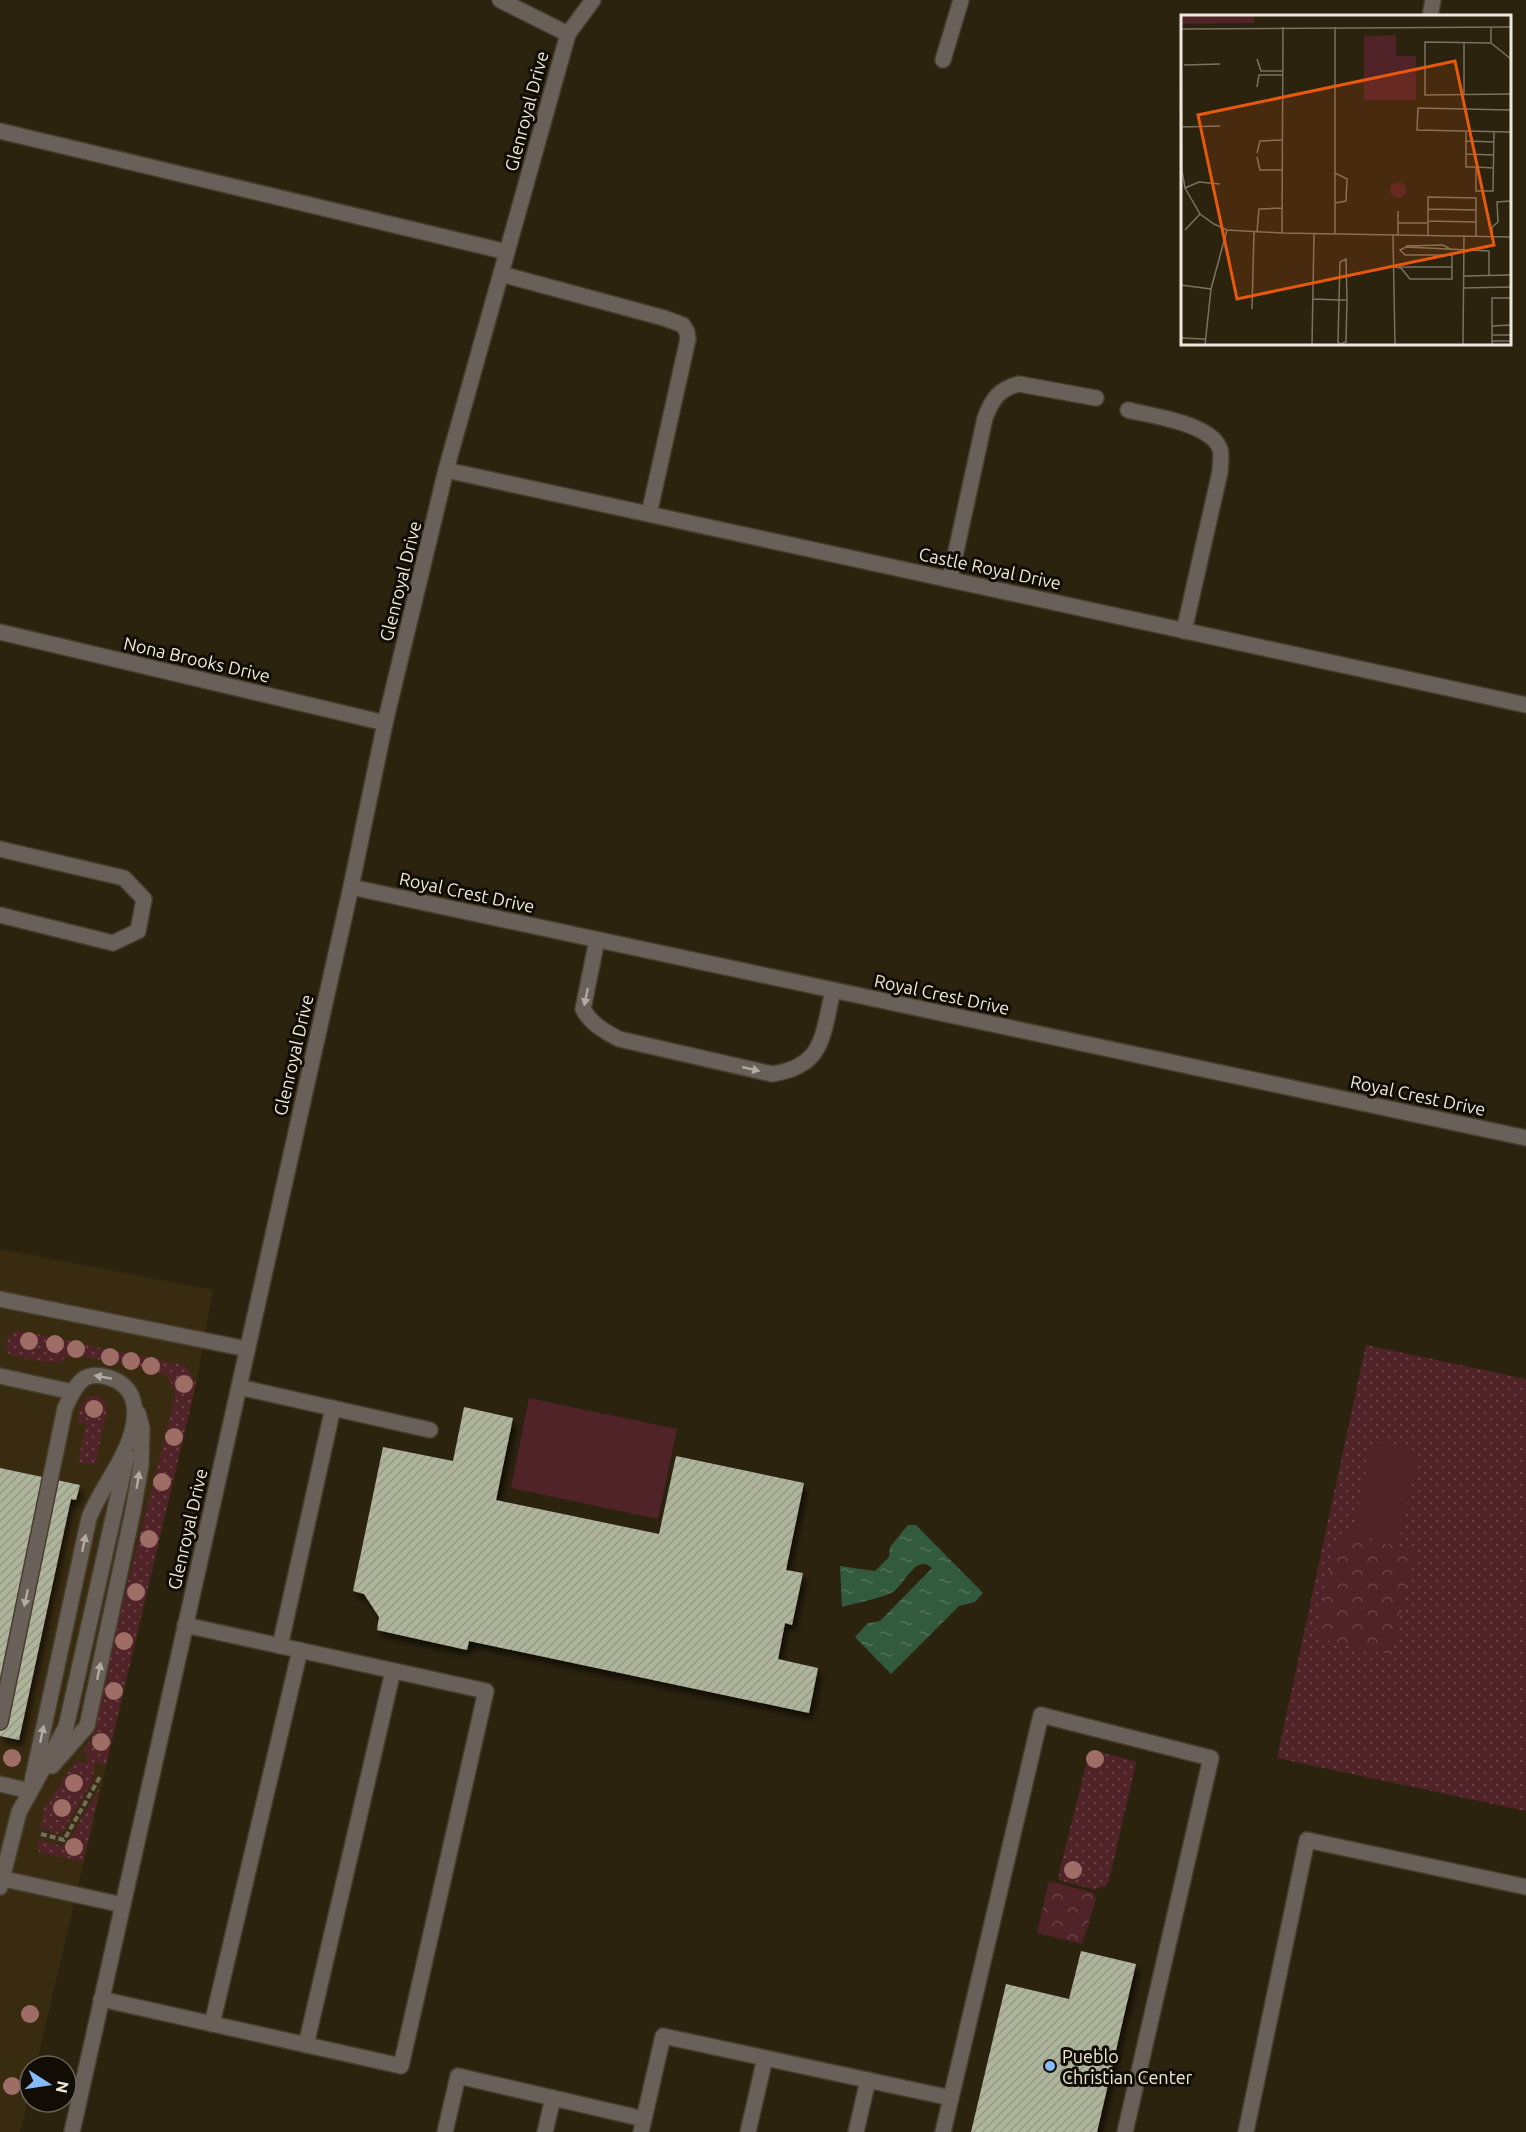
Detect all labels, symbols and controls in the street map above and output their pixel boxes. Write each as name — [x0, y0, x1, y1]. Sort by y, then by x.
inset map — [1181, 15, 1511, 345]
street label: Glenroyal Drive — [500, 49, 552, 173]
street label: Glenroyal Drive — [375, 519, 425, 643]
street label: Castle Royal Drive — [917, 543, 1063, 593]
street label: Nona Brooks Drive — [122, 632, 272, 686]
street label: Royal Crest Drive — [398, 868, 536, 916]
street label: Royal Crest Drive — [873, 970, 1011, 1018]
one-way arrow — [581, 988, 590, 1007]
street label: Glenroyal Drive — [269, 993, 317, 1117]
one-way arrow — [742, 1065, 760, 1075]
street label: Royal Crest Drive — [1349, 1071, 1487, 1119]
one-way arrow — [94, 1373, 113, 1382]
street label: Glenroyal Drive — [163, 1467, 211, 1591]
one-way arrow — [134, 1470, 143, 1489]
one-way arrow — [79, 1534, 89, 1552]
one-way arrow — [21, 1588, 30, 1607]
one-way arrow — [94, 1662, 104, 1680]
one-way arrow — [38, 1724, 47, 1743]
place label: Pueblo Christian Center — [1062, 2046, 1193, 2087]
north arrow — [18, 2054, 78, 2114]
marker: Pueblo Christian Center — [1043, 2059, 1057, 2073]
text: N — [53, 2079, 73, 2095]

